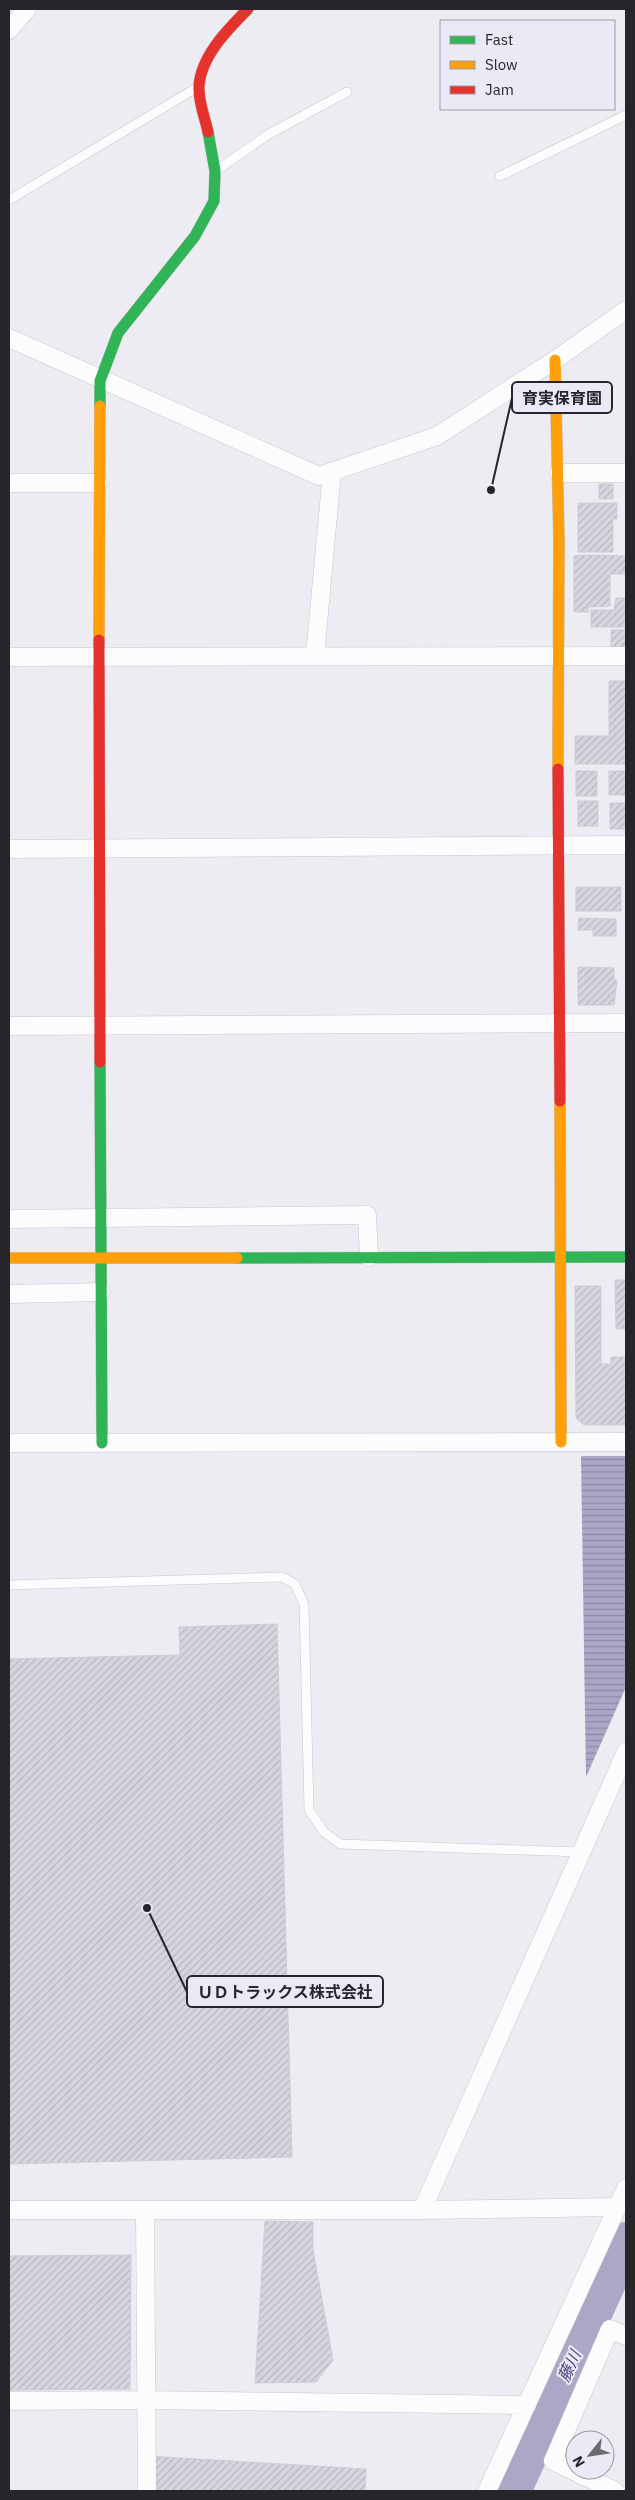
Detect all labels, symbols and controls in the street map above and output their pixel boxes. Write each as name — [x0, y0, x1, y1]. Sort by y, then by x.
legend — [440, 20, 615, 110]
text: Fast — [485, 30, 513, 49]
text: Slow — [485, 55, 518, 74]
text: Jam — [485, 80, 514, 99]
callout: 育実保育園 — [512, 382, 612, 413]
text: 育実保育園 — [522, 388, 602, 408]
callout: ＵＤトラックス株式会社 — [187, 1976, 383, 2007]
text: ＵＤトラックス株式会社 — [197, 1982, 373, 2002]
water label: 藤川 — [553, 2345, 586, 2385]
north arrow — [565, 2430, 615, 2480]
text: N — [568, 2453, 589, 2470]

